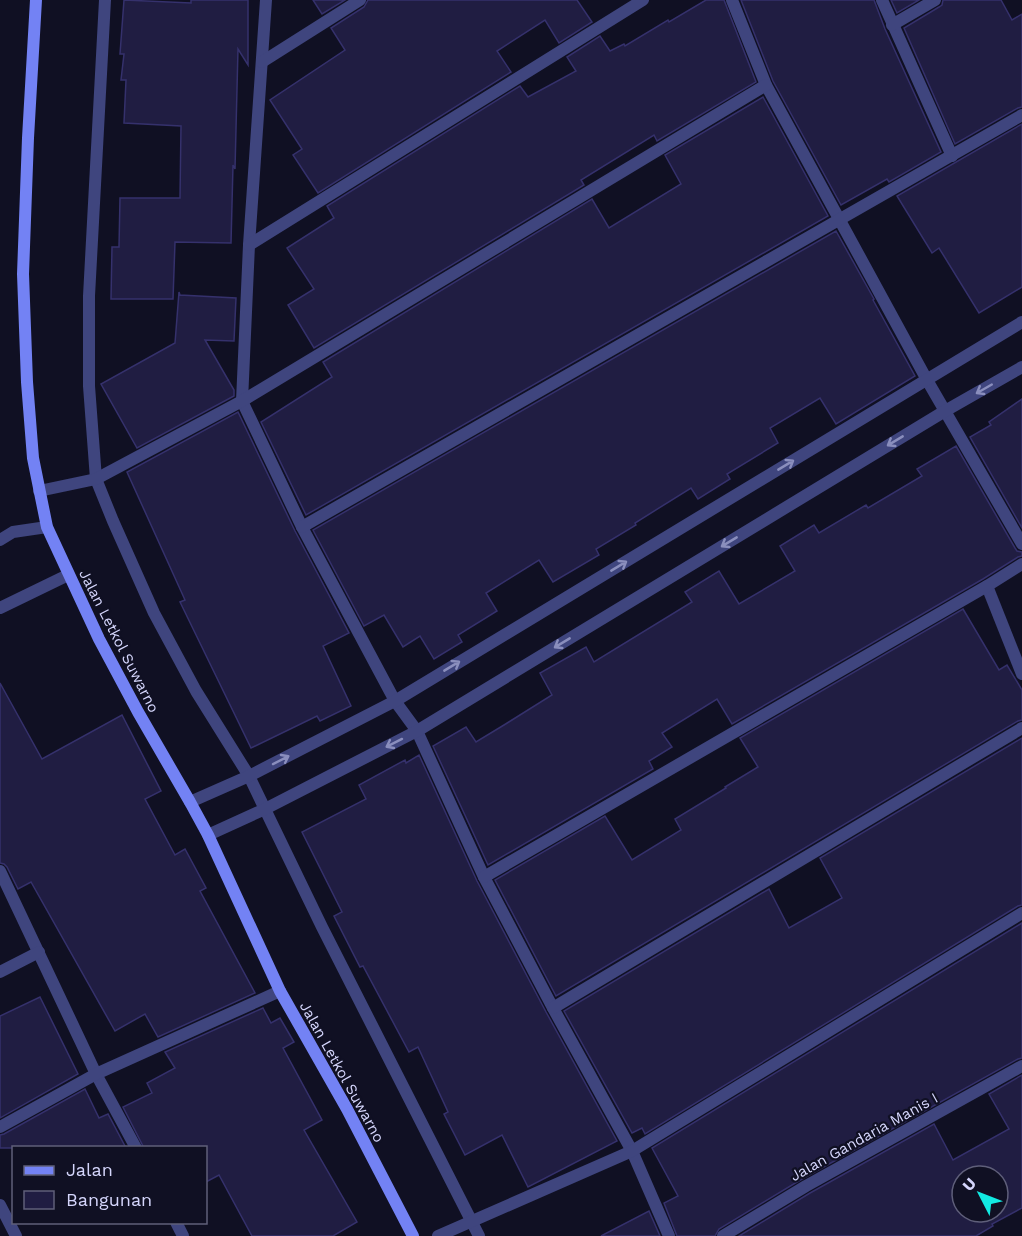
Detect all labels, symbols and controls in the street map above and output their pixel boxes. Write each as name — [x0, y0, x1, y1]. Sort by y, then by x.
one-way arrow — [976, 383, 993, 395]
one-way arrow — [887, 435, 904, 447]
one-way arrow — [777, 458, 794, 470]
one-way arrow — [720, 536, 737, 549]
one-way arrow — [610, 559, 627, 571]
street label: Jalan Letkol Suwarno — [75, 566, 163, 716]
one-way arrow — [554, 638, 571, 650]
one-way arrow — [444, 660, 461, 673]
one-way arrow — [386, 737, 403, 749]
one-way arrow — [272, 754, 290, 765]
street label: Jalan Letkol Suwarno — [296, 998, 388, 1146]
street label: Jalan Gandaria Manis I — [787, 1089, 941, 1185]
legend — [12, 1146, 207, 1224]
text: Jalan — [66, 1159, 113, 1180]
north arrow — [950, 1164, 1010, 1224]
text: U — [958, 1174, 980, 1195]
text: Bangunan — [66, 1189, 152, 1210]

